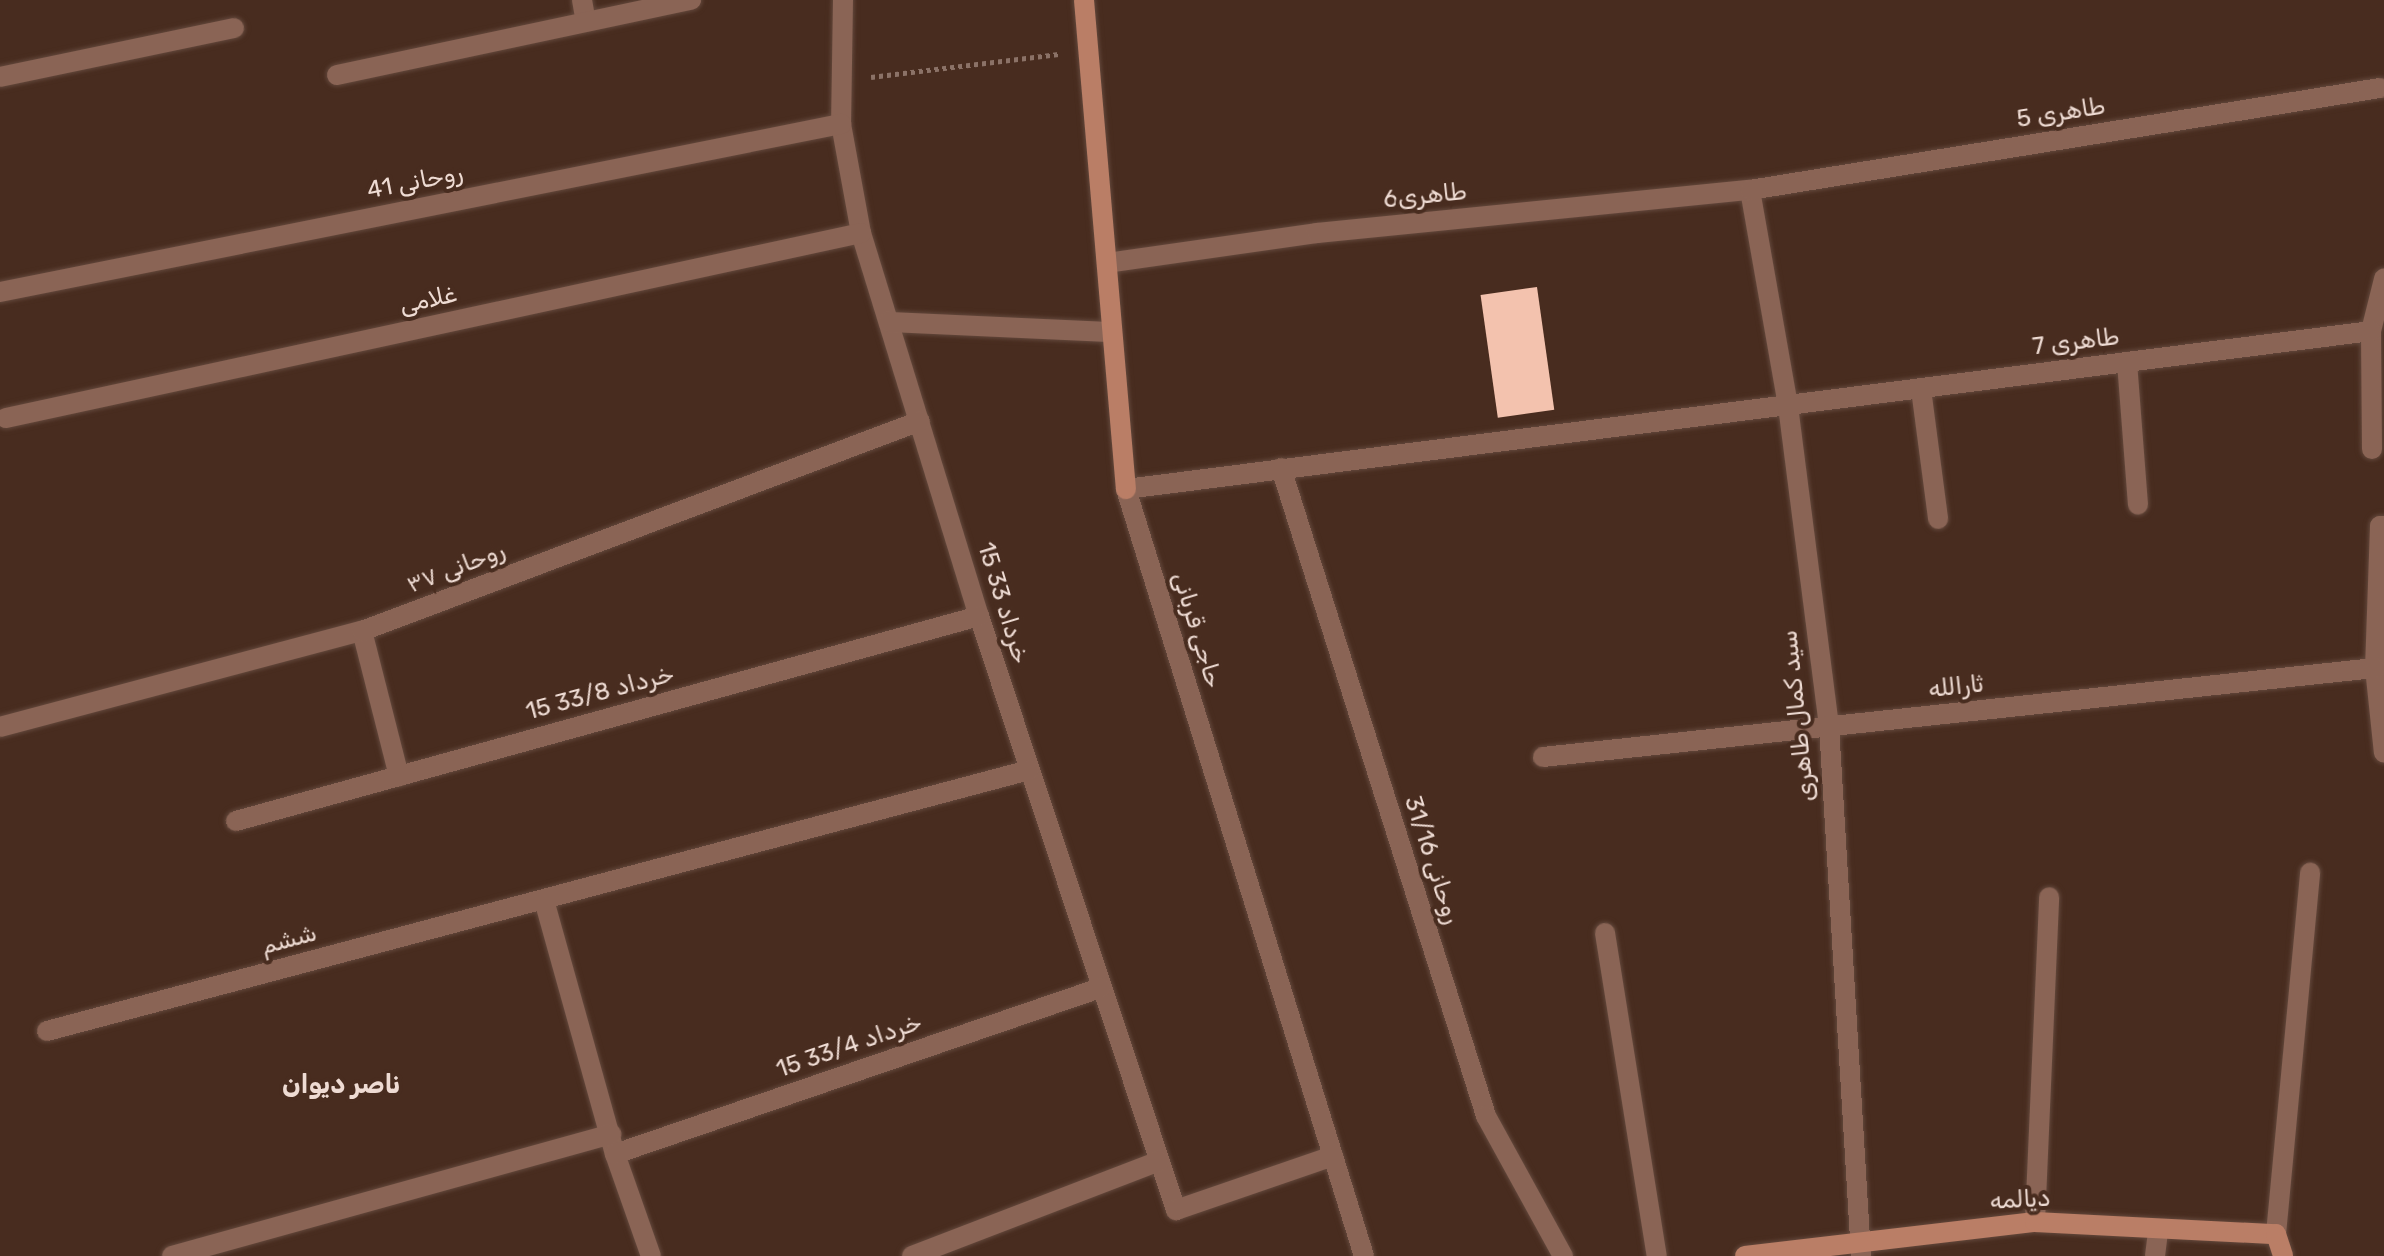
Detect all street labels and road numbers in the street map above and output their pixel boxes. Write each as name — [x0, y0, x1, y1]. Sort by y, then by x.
street label: طاهری 5 — [2015, 92, 2107, 134]
street label: روحانی 41 — [365, 159, 465, 205]
street label: طاهری6 — [1382, 177, 1468, 215]
street label: غلامی — [397, 280, 459, 320]
street label: طاهری 7 — [2031, 322, 2121, 362]
street label: روحانی ۳۷ — [403, 536, 509, 600]
street label: 15 خرداد 33 — [971, 539, 1035, 667]
street label: حاجی قربانی — [1166, 569, 1228, 691]
street label: سید کمال طاهری — [1775, 629, 1821, 803]
street label: 15 خرداد 33/8 — [523, 659, 677, 727]
street label: ثارالله — [1927, 670, 1985, 704]
street label: روحانی 31/16 — [1398, 793, 1466, 927]
street label: ششم — [258, 919, 320, 961]
street label: 15 خرداد 33/4 — [773, 1008, 925, 1084]
street label: دیالمه — [1989, 1184, 2051, 1216]

